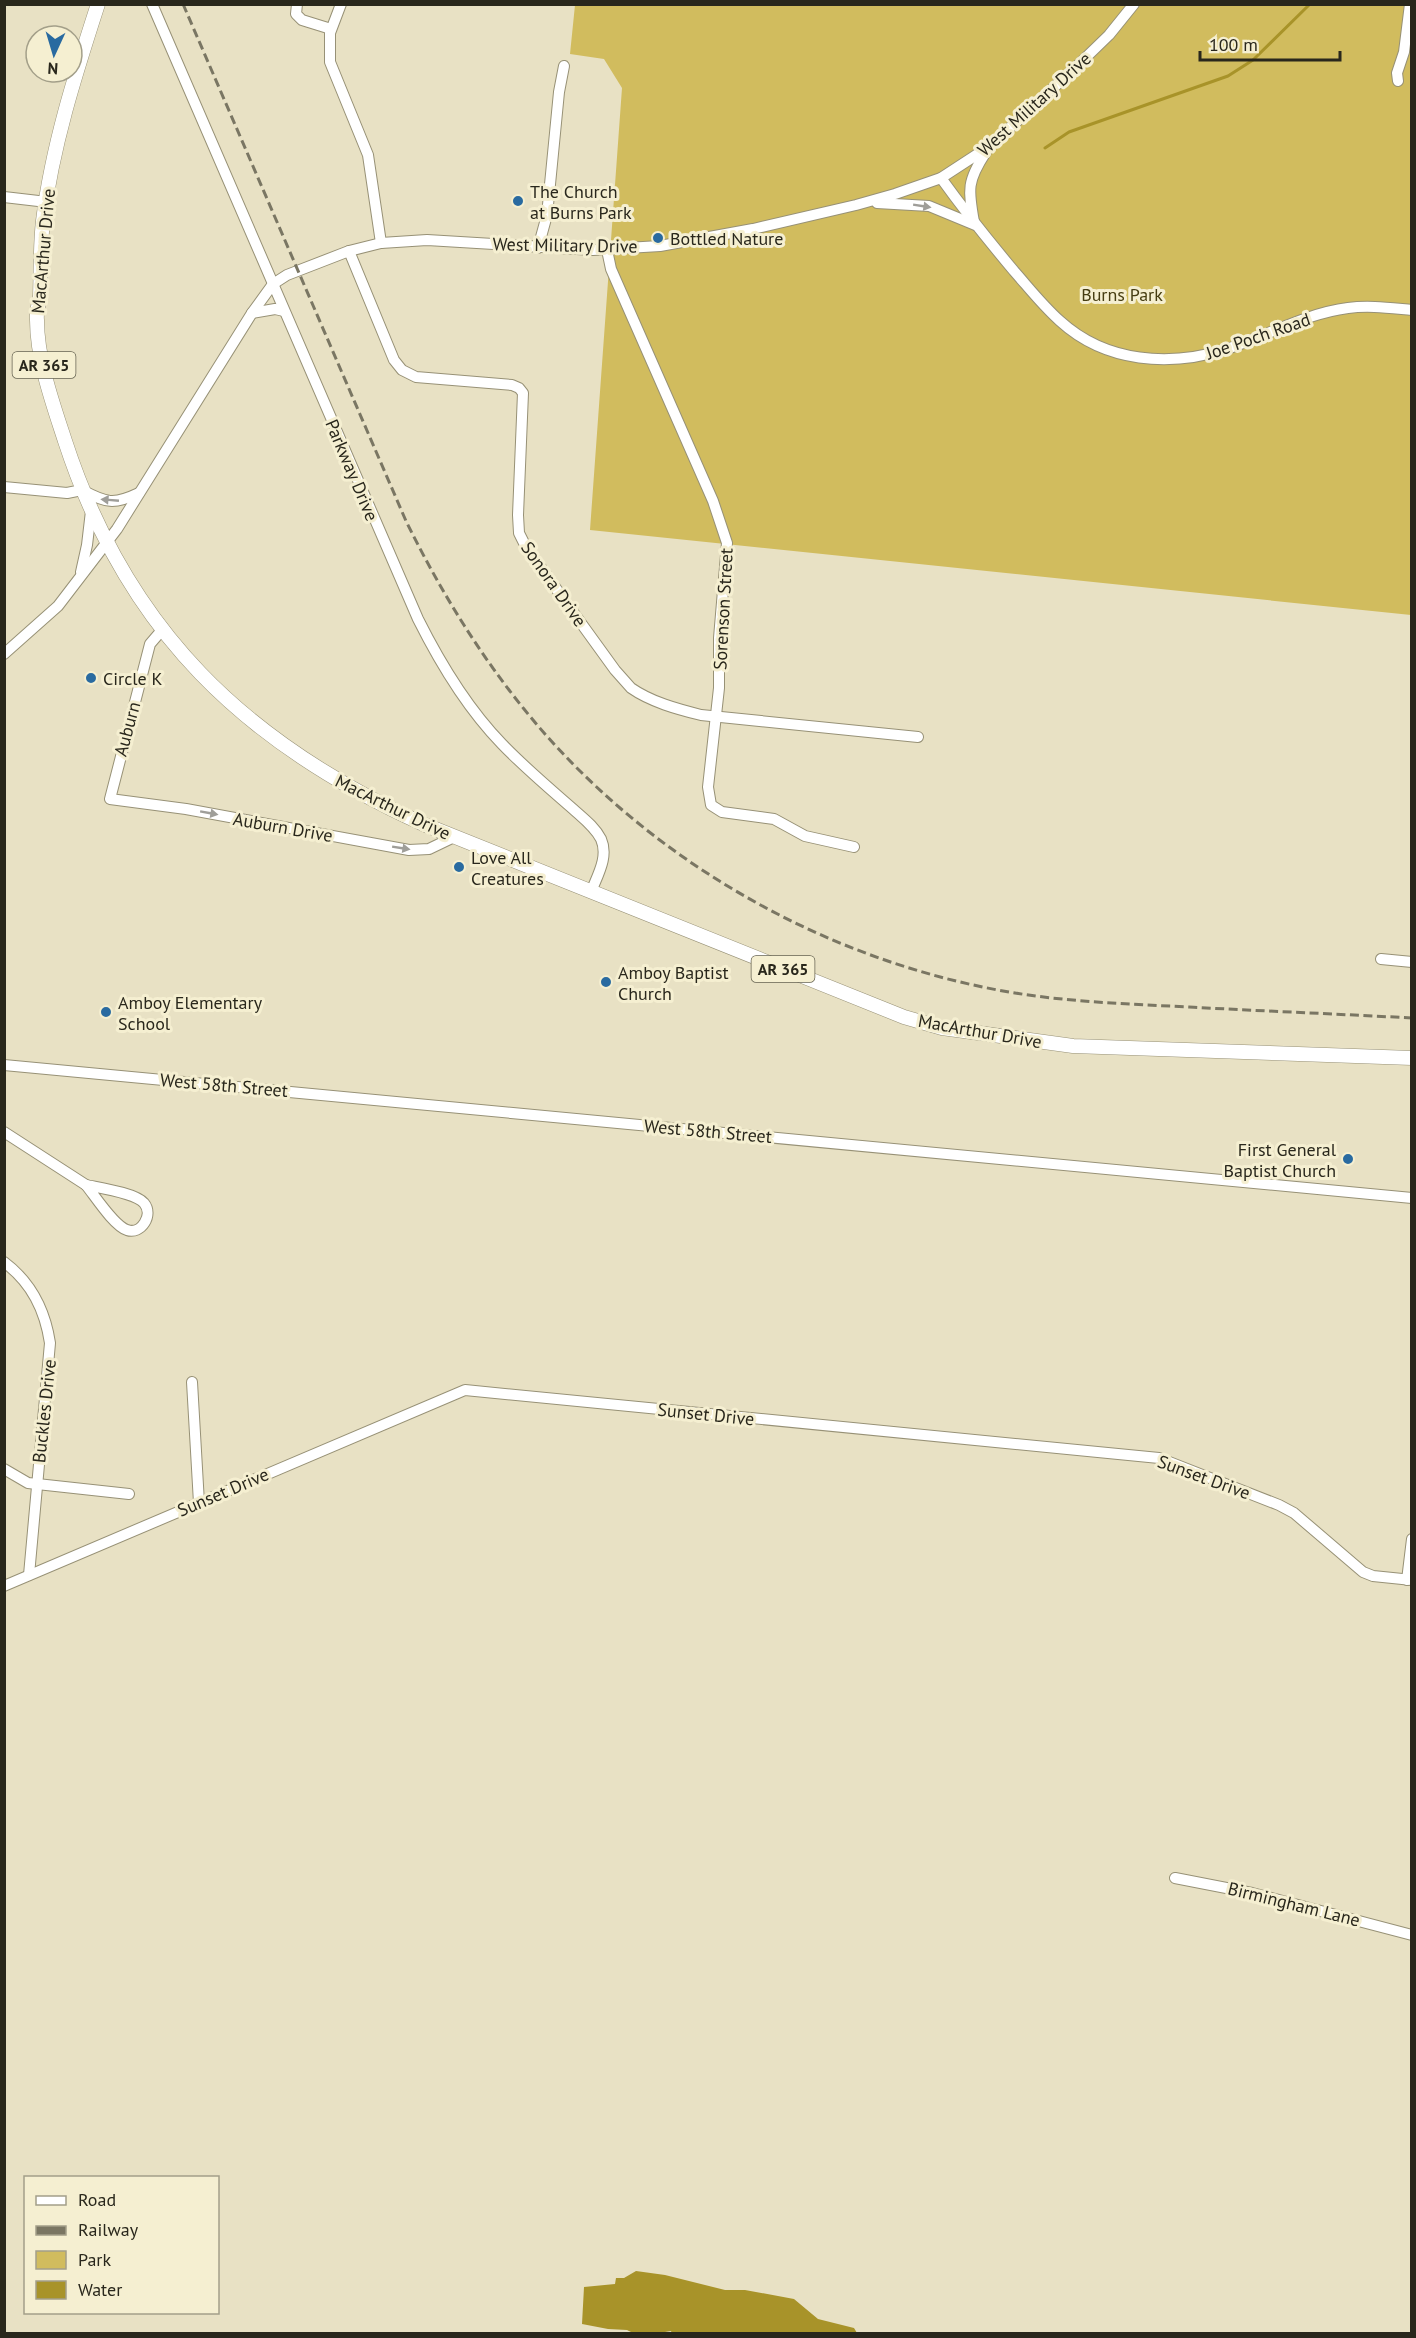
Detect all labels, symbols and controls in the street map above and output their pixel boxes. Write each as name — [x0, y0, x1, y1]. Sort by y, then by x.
north arrow — [24, 24, 84, 84]
scale bar — [1200, 24, 1340, 62]
text: 100 m — [1209, 33, 1258, 56]
street label: West Military Drive — [972, 47, 1096, 161]
text: N — [47, 59, 59, 79]
place label: The Church at Burns Park — [530, 180, 632, 224]
street label: MacArthur Drive — [26, 188, 60, 314]
marker: The Church at Burns Park — [511, 194, 525, 208]
one-way arrow — [912, 201, 931, 210]
place label: Bottled Nature — [670, 227, 783, 250]
marker: Bottled Nature — [651, 231, 665, 245]
street label: West Military Drive — [492, 232, 638, 258]
park label: Burns Park — [1081, 283, 1163, 306]
street label: Joe Poch Road — [1202, 307, 1313, 365]
road number: AR 365 — [12, 352, 76, 378]
street label: Parkway Drive — [320, 416, 384, 524]
one-way arrow — [101, 495, 120, 505]
street label: Sonora Drive — [516, 537, 592, 631]
street label: Sorenson Street — [708, 547, 738, 671]
place label: Circle K — [103, 667, 163, 690]
marker: Circle K — [84, 671, 98, 685]
street label: Auburn — [109, 699, 145, 759]
street label: MacArthur Drive — [332, 769, 454, 845]
street label: Auburn Drive — [231, 807, 335, 847]
one-way arrow — [200, 809, 219, 818]
one-way arrow — [392, 844, 411, 853]
place label: Love All Creatures — [471, 846, 544, 890]
marker: Love All Creatures — [452, 860, 466, 874]
road number: AR 365 — [752, 956, 814, 982]
place label: Amboy Baptist Church — [618, 961, 729, 1005]
marker: Amboy Baptist Church — [599, 975, 613, 989]
place label: Amboy Elementary School — [118, 991, 263, 1035]
marker: Amboy Elementary School — [99, 1005, 113, 1019]
street label: MacArthur Drive — [916, 1009, 1044, 1053]
street label: West 58th Street — [159, 1068, 289, 1102]
street label: West 58th Street — [643, 1114, 773, 1148]
place label: First General Baptist Church — [1224, 1138, 1337, 1182]
marker: First General Baptist Church — [1341, 1152, 1355, 1166]
street label: Buckles Drive — [27, 1358, 61, 1464]
street label: Sunset Drive — [657, 1397, 755, 1431]
street label: Sunset Drive — [1154, 1450, 1254, 1504]
street label: Sunset Drive — [174, 1462, 272, 1522]
street label: Birmingham Lane — [1225, 1876, 1363, 1932]
legend — [24, 2176, 219, 2314]
text: Road — [78, 2188, 116, 2211]
text: Railway — [78, 2218, 139, 2241]
text: Park — [78, 2248, 111, 2271]
text: Water — [78, 2278, 122, 2301]

